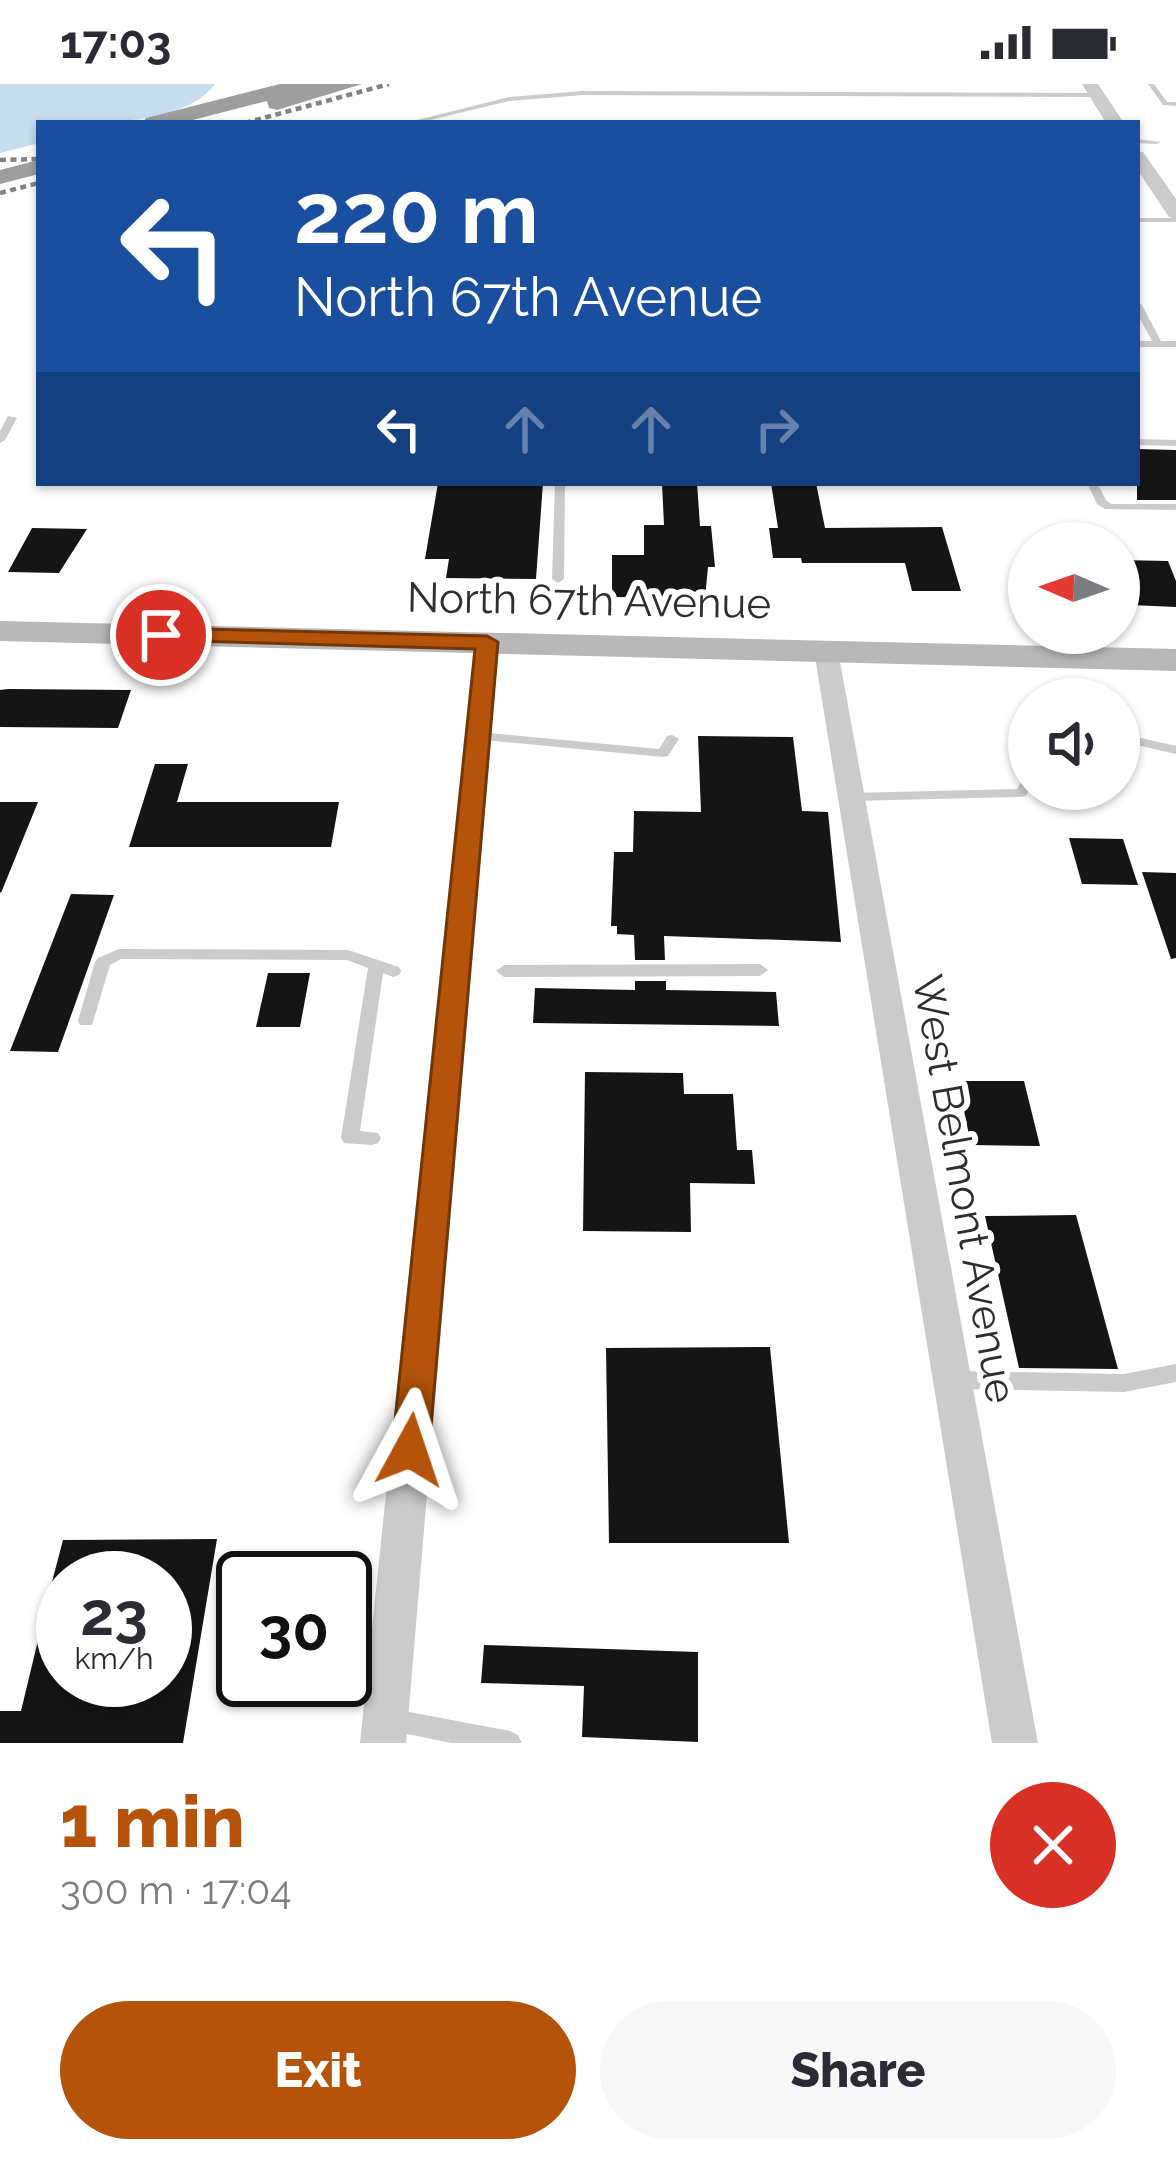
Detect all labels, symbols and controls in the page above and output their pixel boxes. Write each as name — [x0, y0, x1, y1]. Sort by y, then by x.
text: 17:03 — [60, 16, 171, 69]
text: 220 m — [294, 164, 539, 263]
icon: left — [96, 168, 252, 324]
text: North 67th Avenue — [294, 265, 762, 329]
icon: left — [366, 396, 432, 462]
icon: ahead — [492, 396, 558, 462]
icon: ahead — [618, 396, 684, 462]
icon: right — [744, 396, 810, 462]
north arrow — [1008, 522, 1140, 654]
map controls — [1008, 522, 1140, 810]
street label: North 67th Avenue — [406, 573, 772, 628]
pin — [110, 584, 212, 686]
icon: arrive — [128, 602, 194, 668]
button: sound — [1008, 678, 1140, 810]
street label: West Belmont Avenue — [903, 971, 1026, 1407]
position arrow — [347, 1387, 473, 1513]
speed limit sign: 30 — [216, 1551, 372, 1707]
text: 23 — [80, 1579, 148, 1649]
text: km/h — [74, 1641, 154, 1676]
text: 1 min — [60, 1779, 245, 1864]
button: close — [990, 1782, 1116, 1908]
text: 300 m · 17:04 — [60, 1867, 291, 1913]
button: Exit — [60, 2001, 576, 2139]
button: Share — [600, 2001, 1116, 2139]

